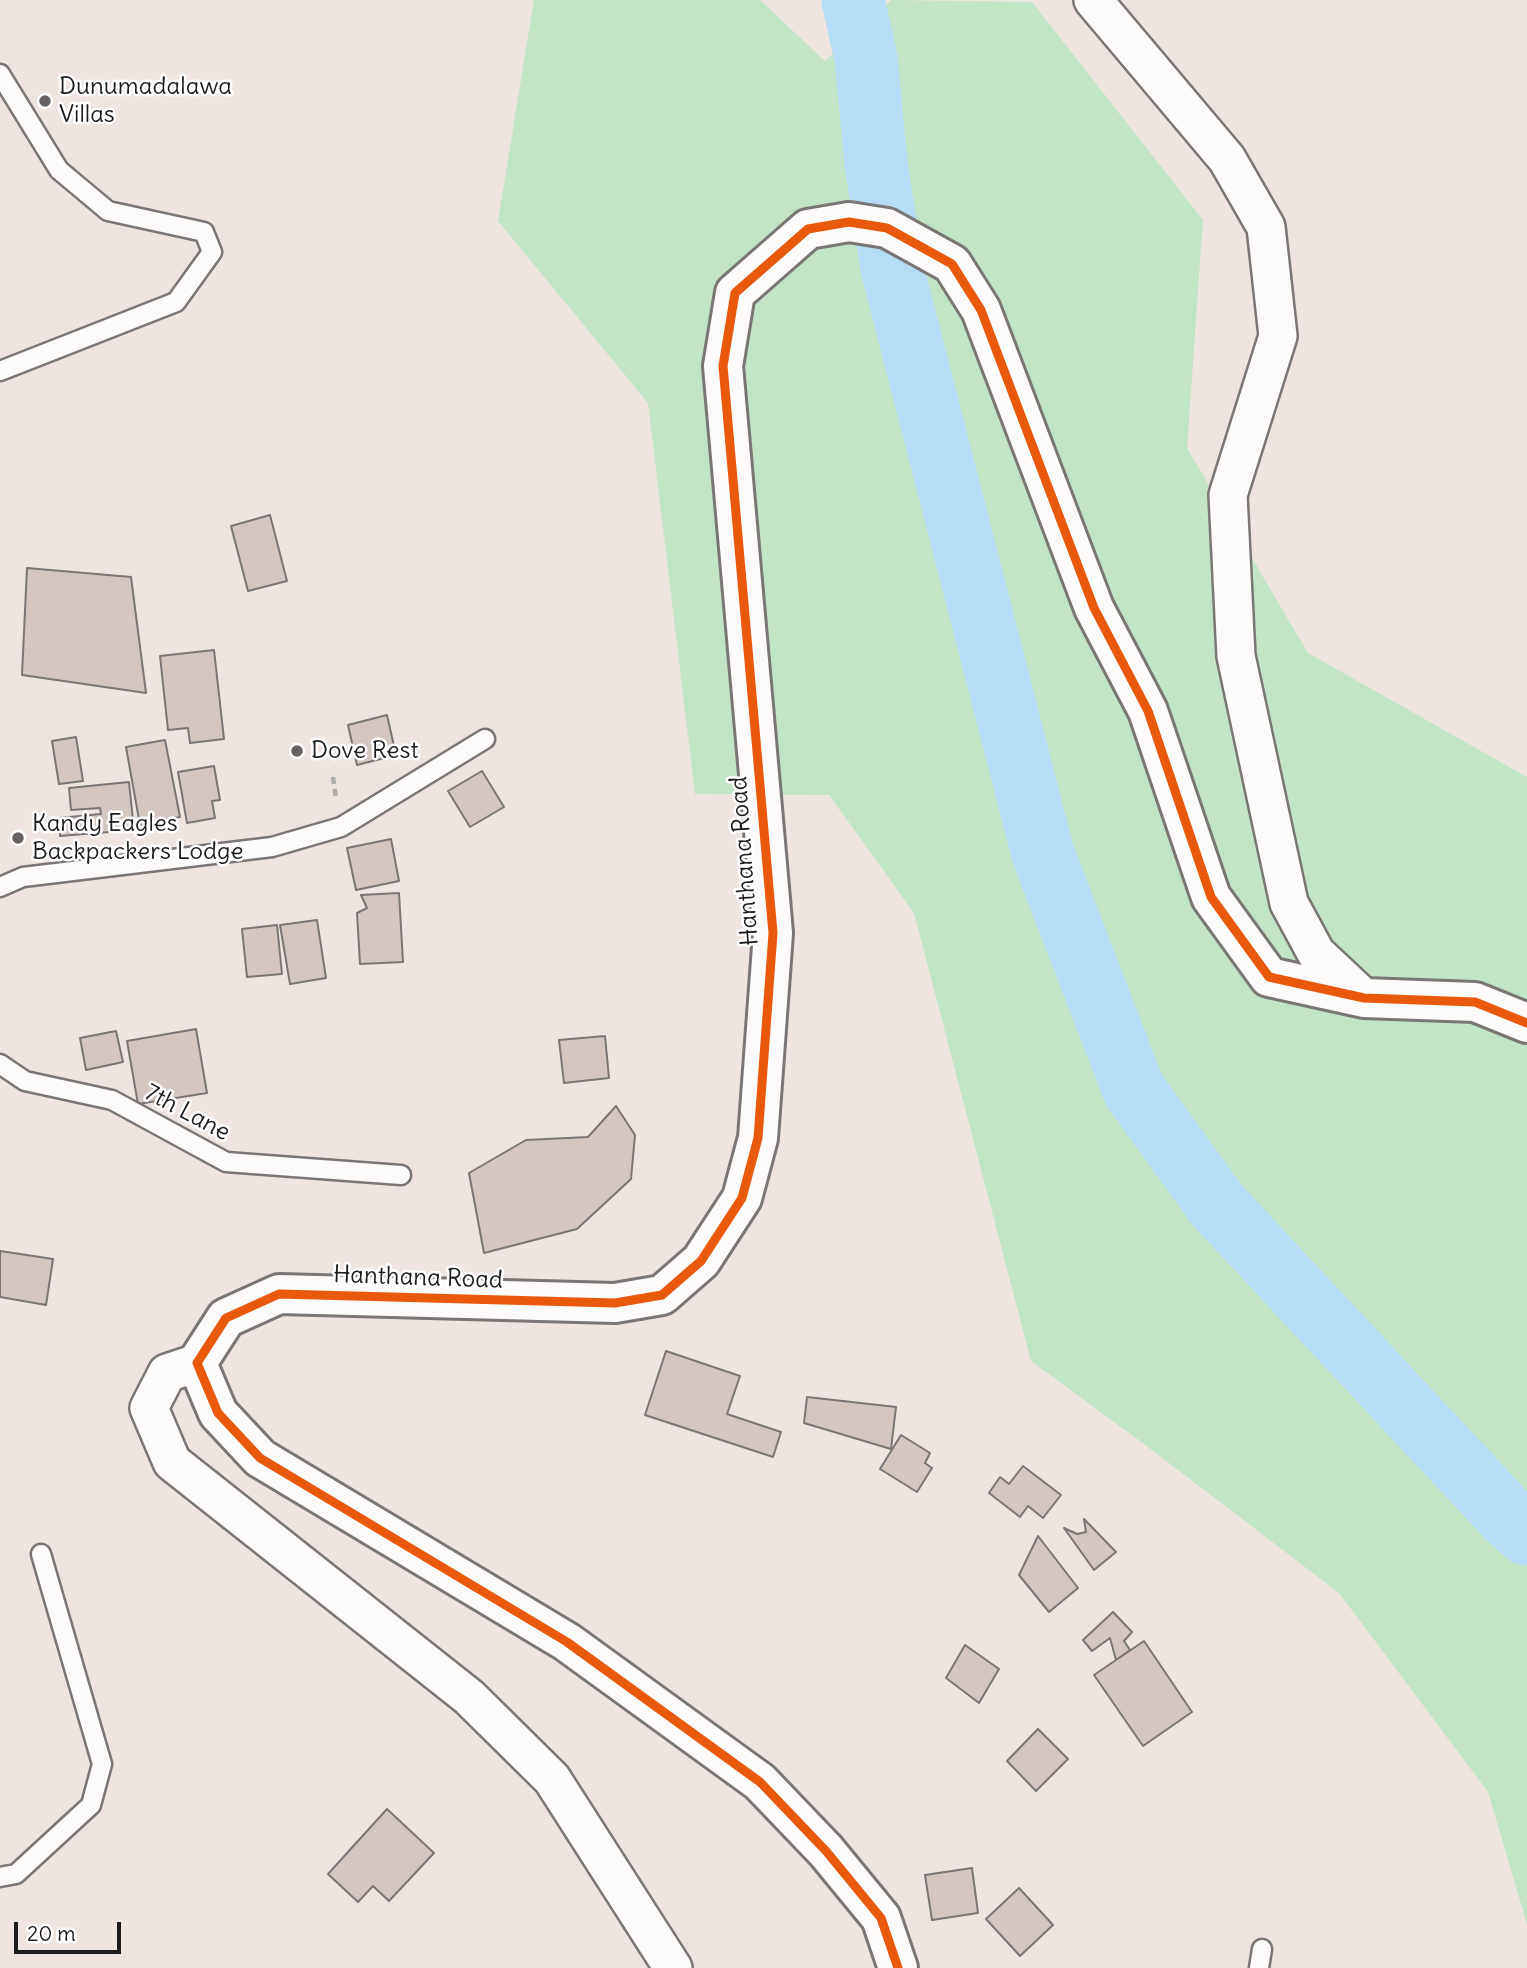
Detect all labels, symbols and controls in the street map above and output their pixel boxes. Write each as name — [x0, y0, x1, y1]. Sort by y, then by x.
place label: Dunumadalawa Villas — [59, 73, 232, 129]
marker: Dunumadalawa Villas — [37, 93, 53, 109]
place label: Dove Rest — [311, 737, 418, 765]
marker: Dove Rest — [289, 743, 305, 759]
street label: Hanthana Road — [725, 775, 765, 947]
place label: Kandy Eagles Backpackers Lodge — [32, 810, 243, 866]
marker: Kandy Eagles Backpackers Lodge — [10, 830, 26, 846]
street label: 7th Lane — [139, 1078, 235, 1148]
street label: Hanthana Road — [333, 1261, 503, 1295]
scale bar — [18, 1909, 124, 1953]
text: 20 m — [27, 1920, 76, 1947]

